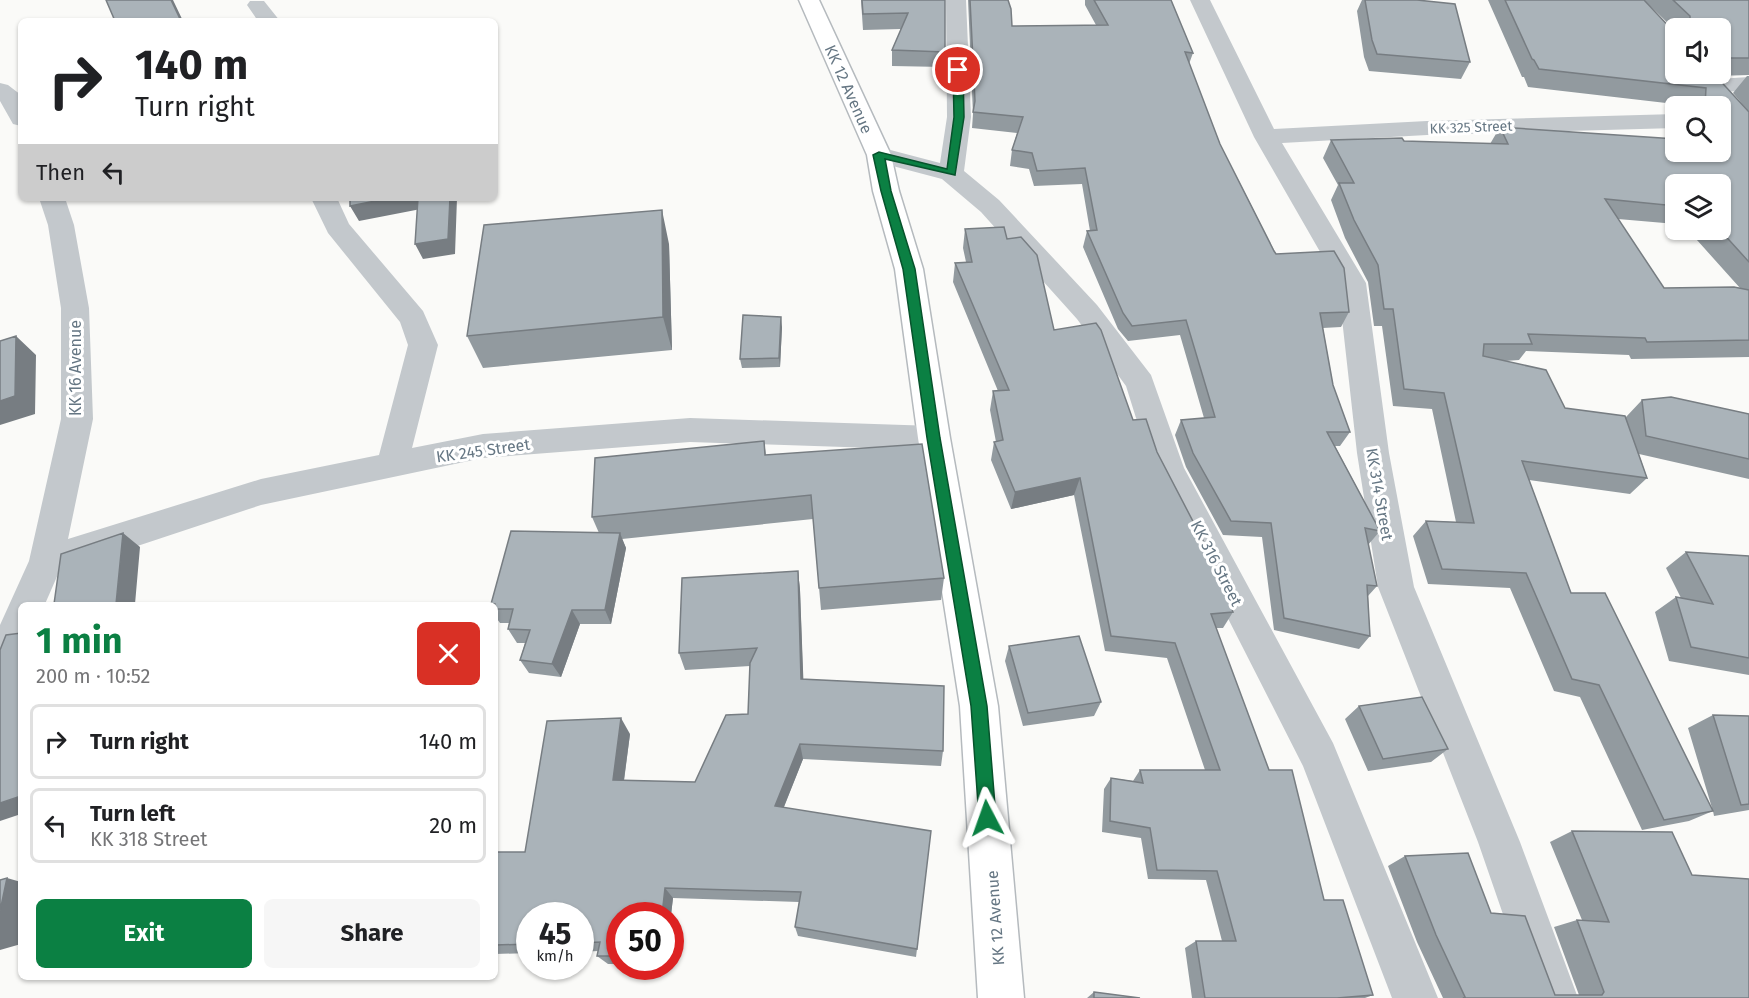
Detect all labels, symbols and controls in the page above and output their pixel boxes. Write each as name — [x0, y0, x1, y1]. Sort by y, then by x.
map controls — [1665, 18, 1731, 240]
button: sound — [1665, 18, 1731, 84]
text: 140 m — [135, 40, 248, 90]
icon: right — [36, 42, 114, 120]
street label: KK 12 Avenue — [820, 42, 877, 137]
pin — [932, 44, 983, 95]
icon: arrive — [941, 53, 974, 86]
text: Turn right — [135, 91, 255, 123]
button: search — [1665, 96, 1731, 162]
street label: KK 325 Street — [1429, 118, 1514, 137]
icon: left — [97, 156, 130, 189]
text: Then — [36, 159, 85, 186]
button: layers — [1665, 174, 1731, 240]
street label: KK 16 Avenue — [66, 320, 85, 416]
street label: KK 245 Street — [435, 434, 531, 466]
street label: KK 314 Street — [1362, 446, 1397, 542]
street label: KK 316 Street — [1187, 517, 1246, 610]
text: 1 min — [36, 619, 123, 663]
button: close — [417, 622, 480, 685]
text: 200 m · 10:52 — [36, 664, 150, 688]
icon: right — [39, 725, 72, 758]
text: Turn right — [90, 728, 189, 755]
text: 140 m — [419, 728, 477, 755]
position arrow — [955, 786, 1019, 850]
text: Turn left — [90, 800, 175, 827]
icon: left — [39, 809, 72, 842]
text: 20 m — [429, 812, 477, 839]
text: KK 318 Street — [90, 827, 208, 851]
street label: KK 12 Avenue — [983, 870, 1008, 966]
button: Exit — [36, 899, 252, 968]
button: Share — [264, 899, 480, 968]
speed limit sign: 50 — [606, 902, 684, 980]
text: 45 — [539, 916, 571, 952]
text: km/h — [536, 947, 574, 965]

